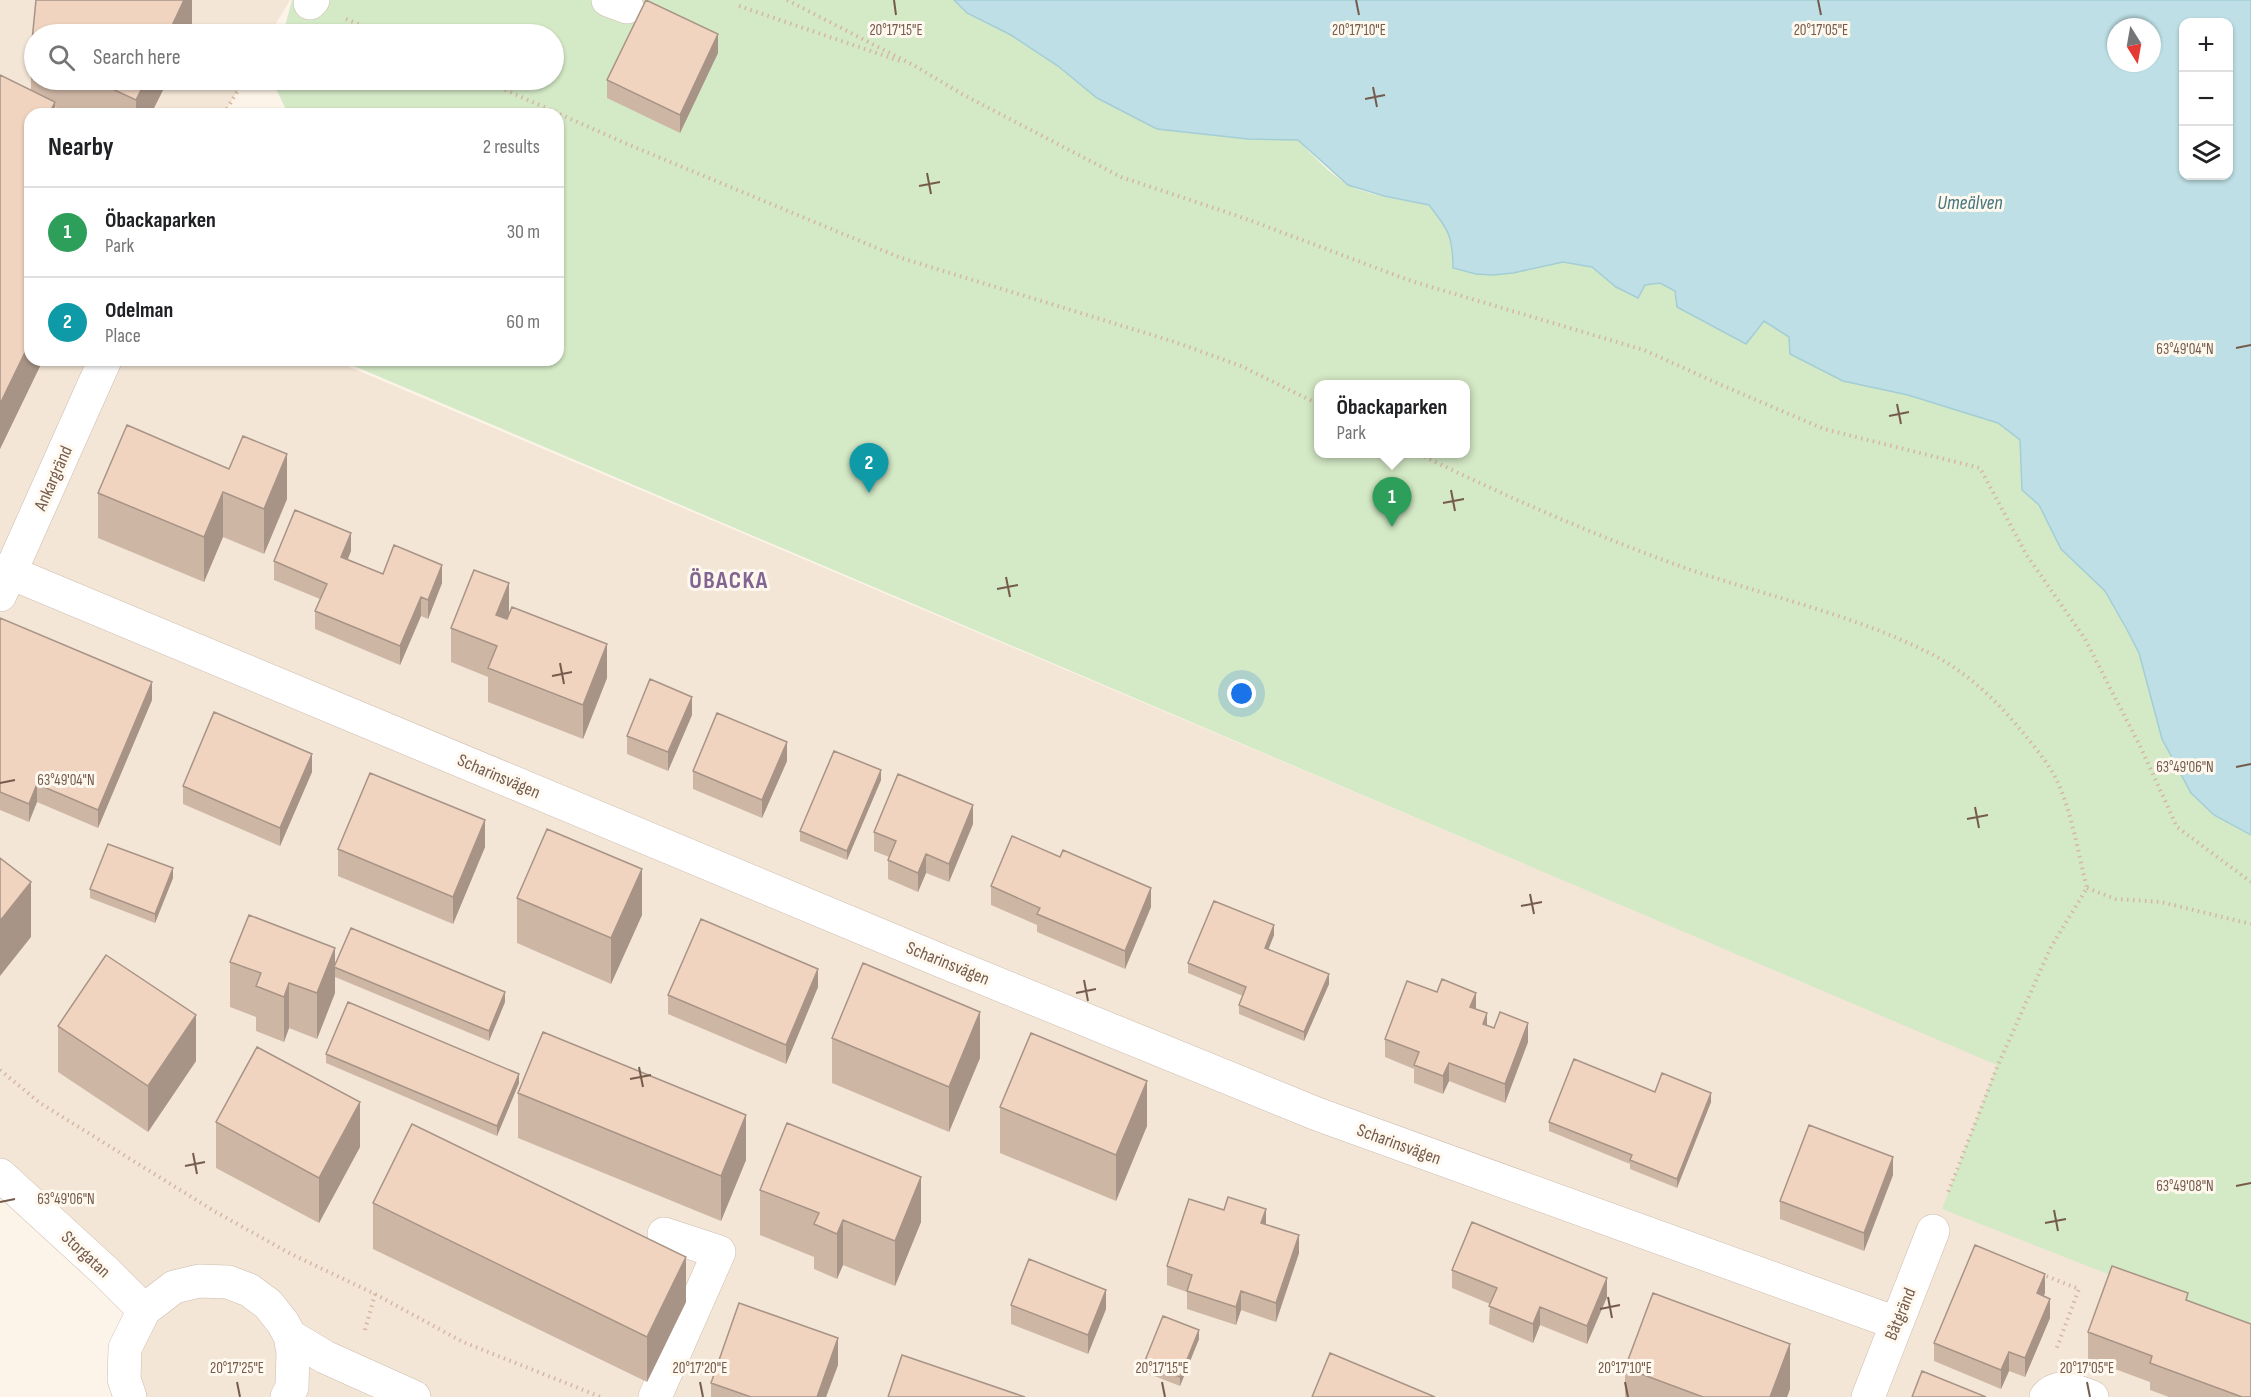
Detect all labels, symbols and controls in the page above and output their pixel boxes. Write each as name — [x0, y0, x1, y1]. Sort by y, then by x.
north arrow — [2107, 18, 2161, 72]
map controls — [2179, 18, 2233, 180]
button: + — [2179, 18, 2233, 72]
text: 20°17'15"E — [869, 21, 923, 40]
text: 20°17'10"E — [1332, 21, 1386, 40]
text: 20°17'05"E — [1794, 21, 1848, 40]
search box — [24, 24, 564, 90]
icon: search — [45, 41, 78, 74]
text: Search here — [93, 44, 180, 71]
button: − — [2179, 72, 2233, 126]
button: layers — [2179, 126, 2233, 180]
text: Nearby — [48, 132, 114, 163]
text: 2 results — [483, 135, 540, 159]
water label: Umeälven — [1937, 191, 2003, 215]
text: Öbackaparken — [105, 207, 216, 234]
text: 1 — [64, 220, 71, 244]
text: 30 m — [507, 220, 540, 244]
text: Park — [105, 234, 134, 258]
text: Odelman — [105, 297, 173, 324]
text: 2 — [63, 310, 72, 334]
text: 60 m — [506, 310, 540, 334]
text: Place — [105, 324, 141, 348]
text: 63°49'04"N — [2156, 340, 2214, 359]
popup — [1314, 380, 1470, 458]
text: Öbackaparken — [1337, 394, 1447, 421]
text: Park — [1337, 421, 1366, 445]
street label: Ankargränd — [30, 443, 77, 515]
pin: 2 — [850, 444, 888, 493]
pin: 1 — [1372, 478, 1412, 527]
district label: ÖBACKA — [689, 566, 769, 595]
your location — [1227, 679, 1256, 708]
street label: Scharinsvägen — [454, 750, 543, 803]
text: 63°49'06"N — [2156, 758, 2214, 777]
text: 63°49'04"N — [37, 771, 95, 790]
street label: Scharinsvägen — [903, 937, 992, 990]
street label: Scharinsvägen — [1354, 1120, 1444, 1169]
text: 63°49'08"N — [2156, 1177, 2214, 1196]
text: 63°49'06"N — [37, 1190, 95, 1209]
street label: Storgatan — [57, 1227, 114, 1282]
street label: Båtgränd — [1880, 1285, 1920, 1343]
text: 20°17'25"E — [210, 1359, 264, 1378]
text: 20°17'20"E — [673, 1359, 727, 1378]
text: 20°17'15"E — [1135, 1359, 1189, 1378]
text: 20°17'10"E — [1598, 1359, 1652, 1378]
text: 20°17'05"E — [2060, 1359, 2114, 1378]

